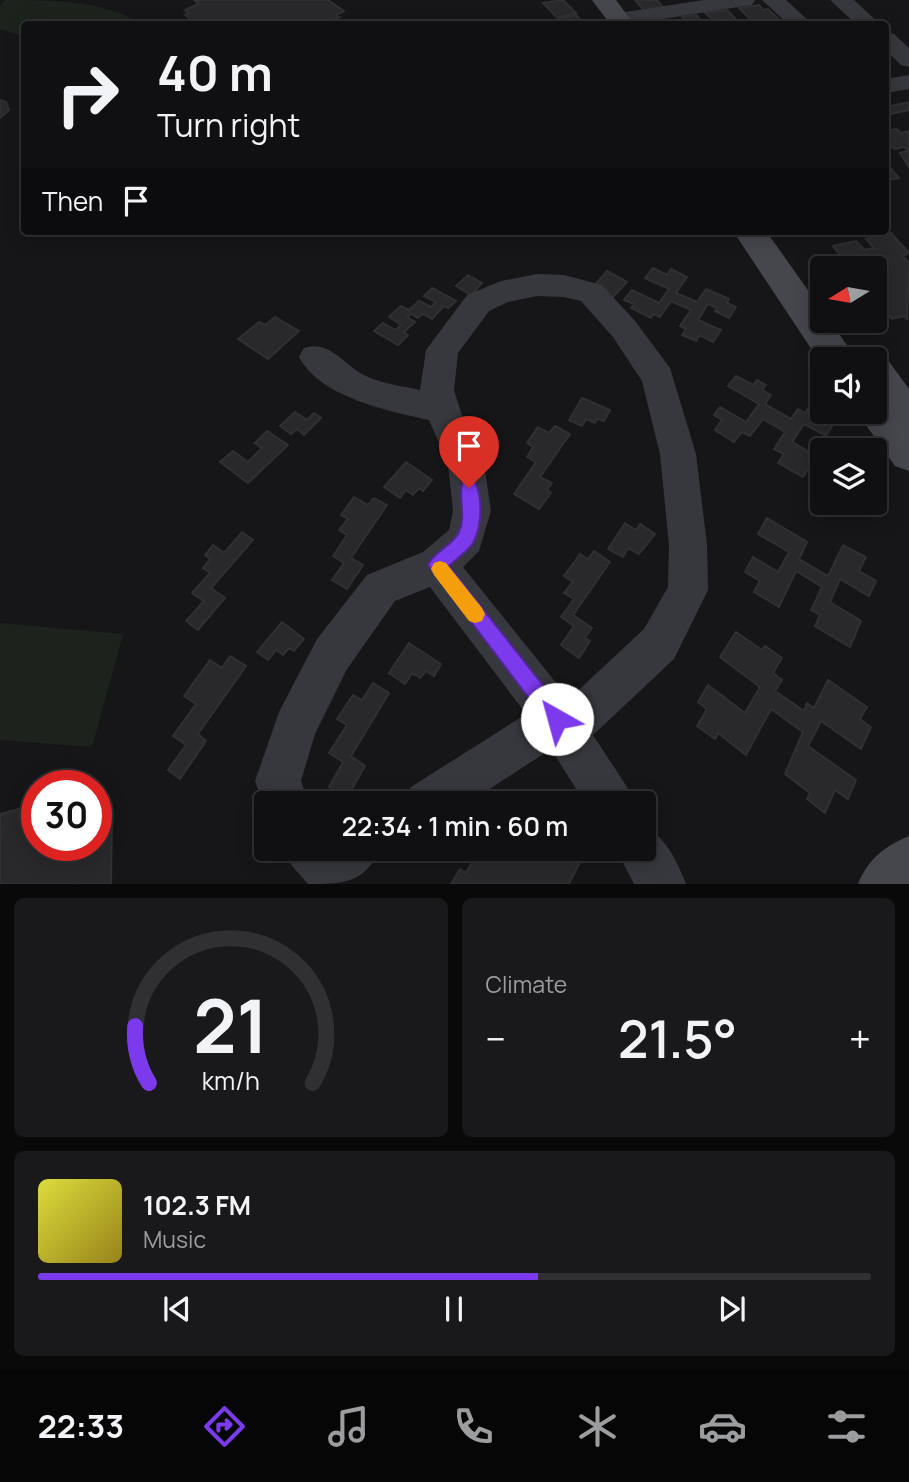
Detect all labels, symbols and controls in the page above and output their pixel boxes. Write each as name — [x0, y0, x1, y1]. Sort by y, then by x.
text: 40 m — [157, 39, 273, 106]
icon: right — [42, 49, 133, 140]
text: Turn right — [157, 103, 300, 147]
icon: arrive — [117, 182, 155, 220]
text: Then — [42, 183, 103, 219]
north arrow — [810, 256, 887, 332]
map controls — [810, 256, 887, 515]
button: sound — [810, 347, 887, 424]
pin — [439, 416, 499, 488]
icon: arrive — [450, 427, 488, 465]
button: layers — [810, 438, 887, 515]
position arrow — [520, 682, 594, 756]
speed limit sign: 30 — [21, 770, 112, 861]
text: 22:34 · 1 min · 60 m — [342, 808, 568, 844]
text: Climate — [486, 968, 567, 1000]
text: 21 — [193, 976, 268, 1076]
text: 21.5° — [618, 1003, 737, 1074]
text: − — [486, 1012, 506, 1064]
text: + — [849, 1012, 871, 1064]
text: km/h — [202, 1063, 260, 1098]
text: 102.3 FM — [143, 1187, 251, 1223]
text: Music — [143, 1223, 206, 1255]
icon: previous — [158, 1290, 196, 1328]
icon: pause — [435, 1290, 473, 1328]
icon: next — [713, 1290, 751, 1328]
icon: directions — [200, 1402, 249, 1451]
icon: music — [324, 1402, 373, 1451]
icon: phone — [449, 1402, 498, 1451]
icon: climate — [573, 1402, 622, 1451]
icon: car — [698, 1402, 747, 1451]
icon: filters — [822, 1402, 871, 1451]
text: 22:33 — [38, 1404, 124, 1448]

